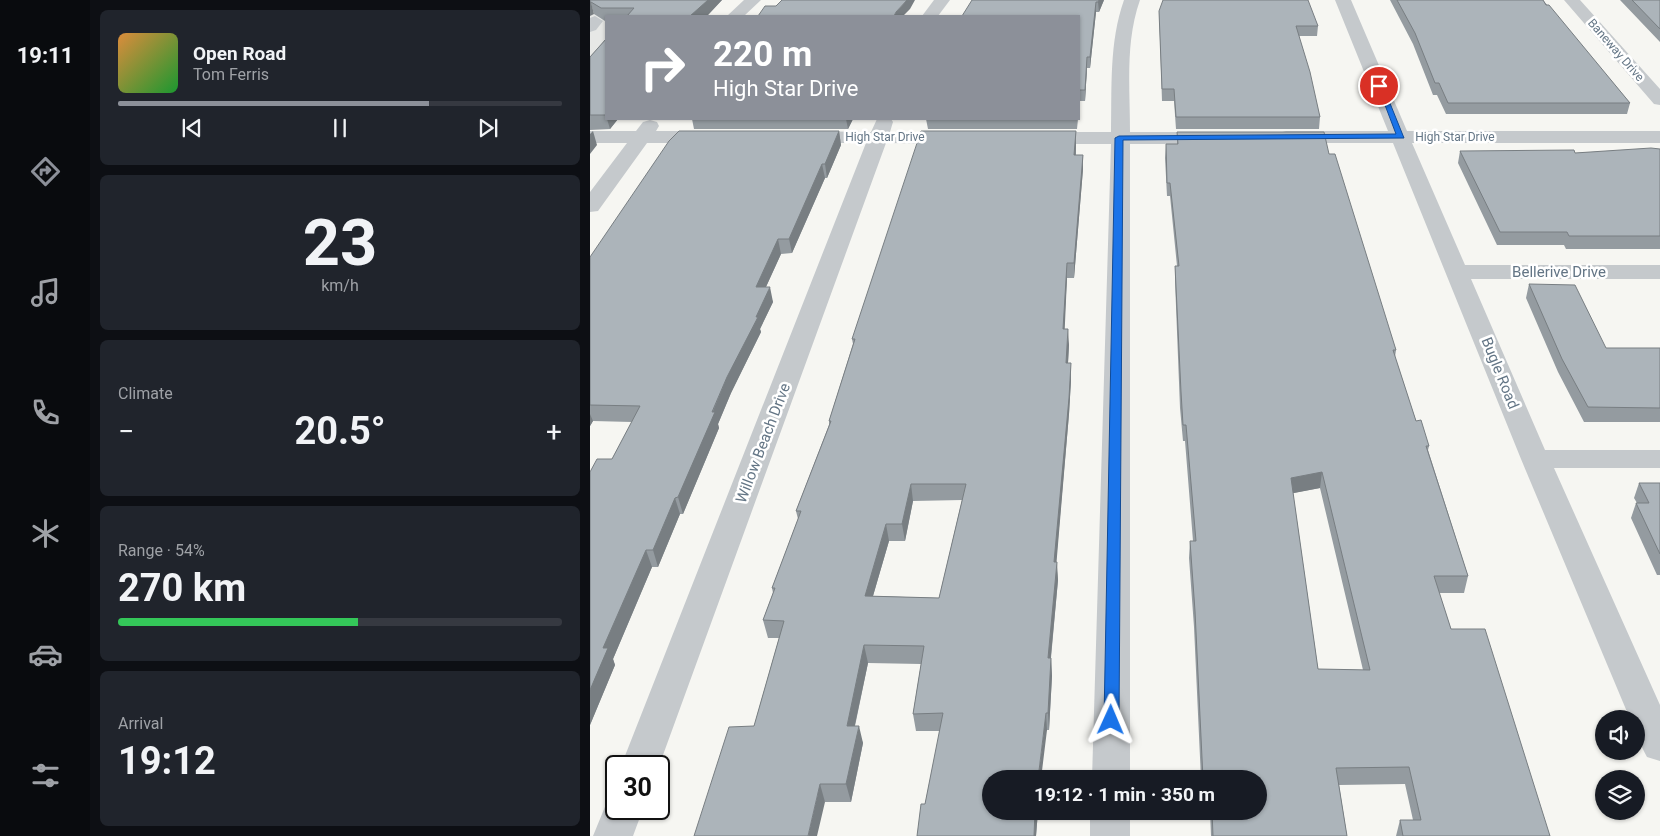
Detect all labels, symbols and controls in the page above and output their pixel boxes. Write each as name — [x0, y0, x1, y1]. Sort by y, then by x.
street label: Baneway Drive — [1585, 16, 1647, 84]
text: 220 m — [713, 34, 812, 75]
icon: right — [630, 35, 695, 100]
text: Open Road — [193, 42, 286, 65]
text: 19:11 — [17, 43, 73, 68]
text: Tom Ferris — [193, 65, 269, 84]
pin — [1358, 65, 1400, 107]
icon: arrive — [1365, 72, 1393, 100]
text: High Star Drive — [713, 76, 859, 101]
icon: previous — [178, 114, 206, 142]
icon: pause — [326, 114, 354, 142]
icon: next — [474, 114, 502, 142]
street label: High Star Drive — [845, 130, 925, 144]
street label: High Star Drive — [1415, 130, 1495, 144]
icon: directions — [28, 154, 63, 189]
text: 23 — [303, 205, 377, 281]
street label: Bellerive Drive — [1512, 263, 1606, 281]
icon: music — [28, 275, 63, 310]
text: km/h — [321, 276, 359, 295]
street label: Bugle Road — [1477, 334, 1523, 412]
street label: Willow Beach Drive — [732, 381, 794, 505]
text: Climate — [118, 384, 173, 403]
icon: phone — [28, 395, 63, 430]
text: 20.5° — [294, 409, 386, 453]
text: − — [118, 415, 134, 448]
text: + — [546, 415, 562, 448]
icon: climate — [28, 516, 63, 551]
text: Range · 54% — [118, 541, 205, 560]
text: 270 km — [118, 566, 246, 610]
icon: car — [28, 637, 63, 672]
position arrow — [1084, 693, 1136, 745]
map controls — [1595, 710, 1645, 820]
button: sound — [1595, 710, 1645, 760]
text: Arrival — [118, 714, 163, 733]
text: 19:12 — [118, 739, 216, 783]
speed limit sign: 30 — [605, 755, 670, 820]
icon: filters — [28, 758, 63, 793]
button: layers — [1595, 770, 1645, 820]
text: 19:12 · 1 min · 350 m — [1034, 783, 1215, 806]

